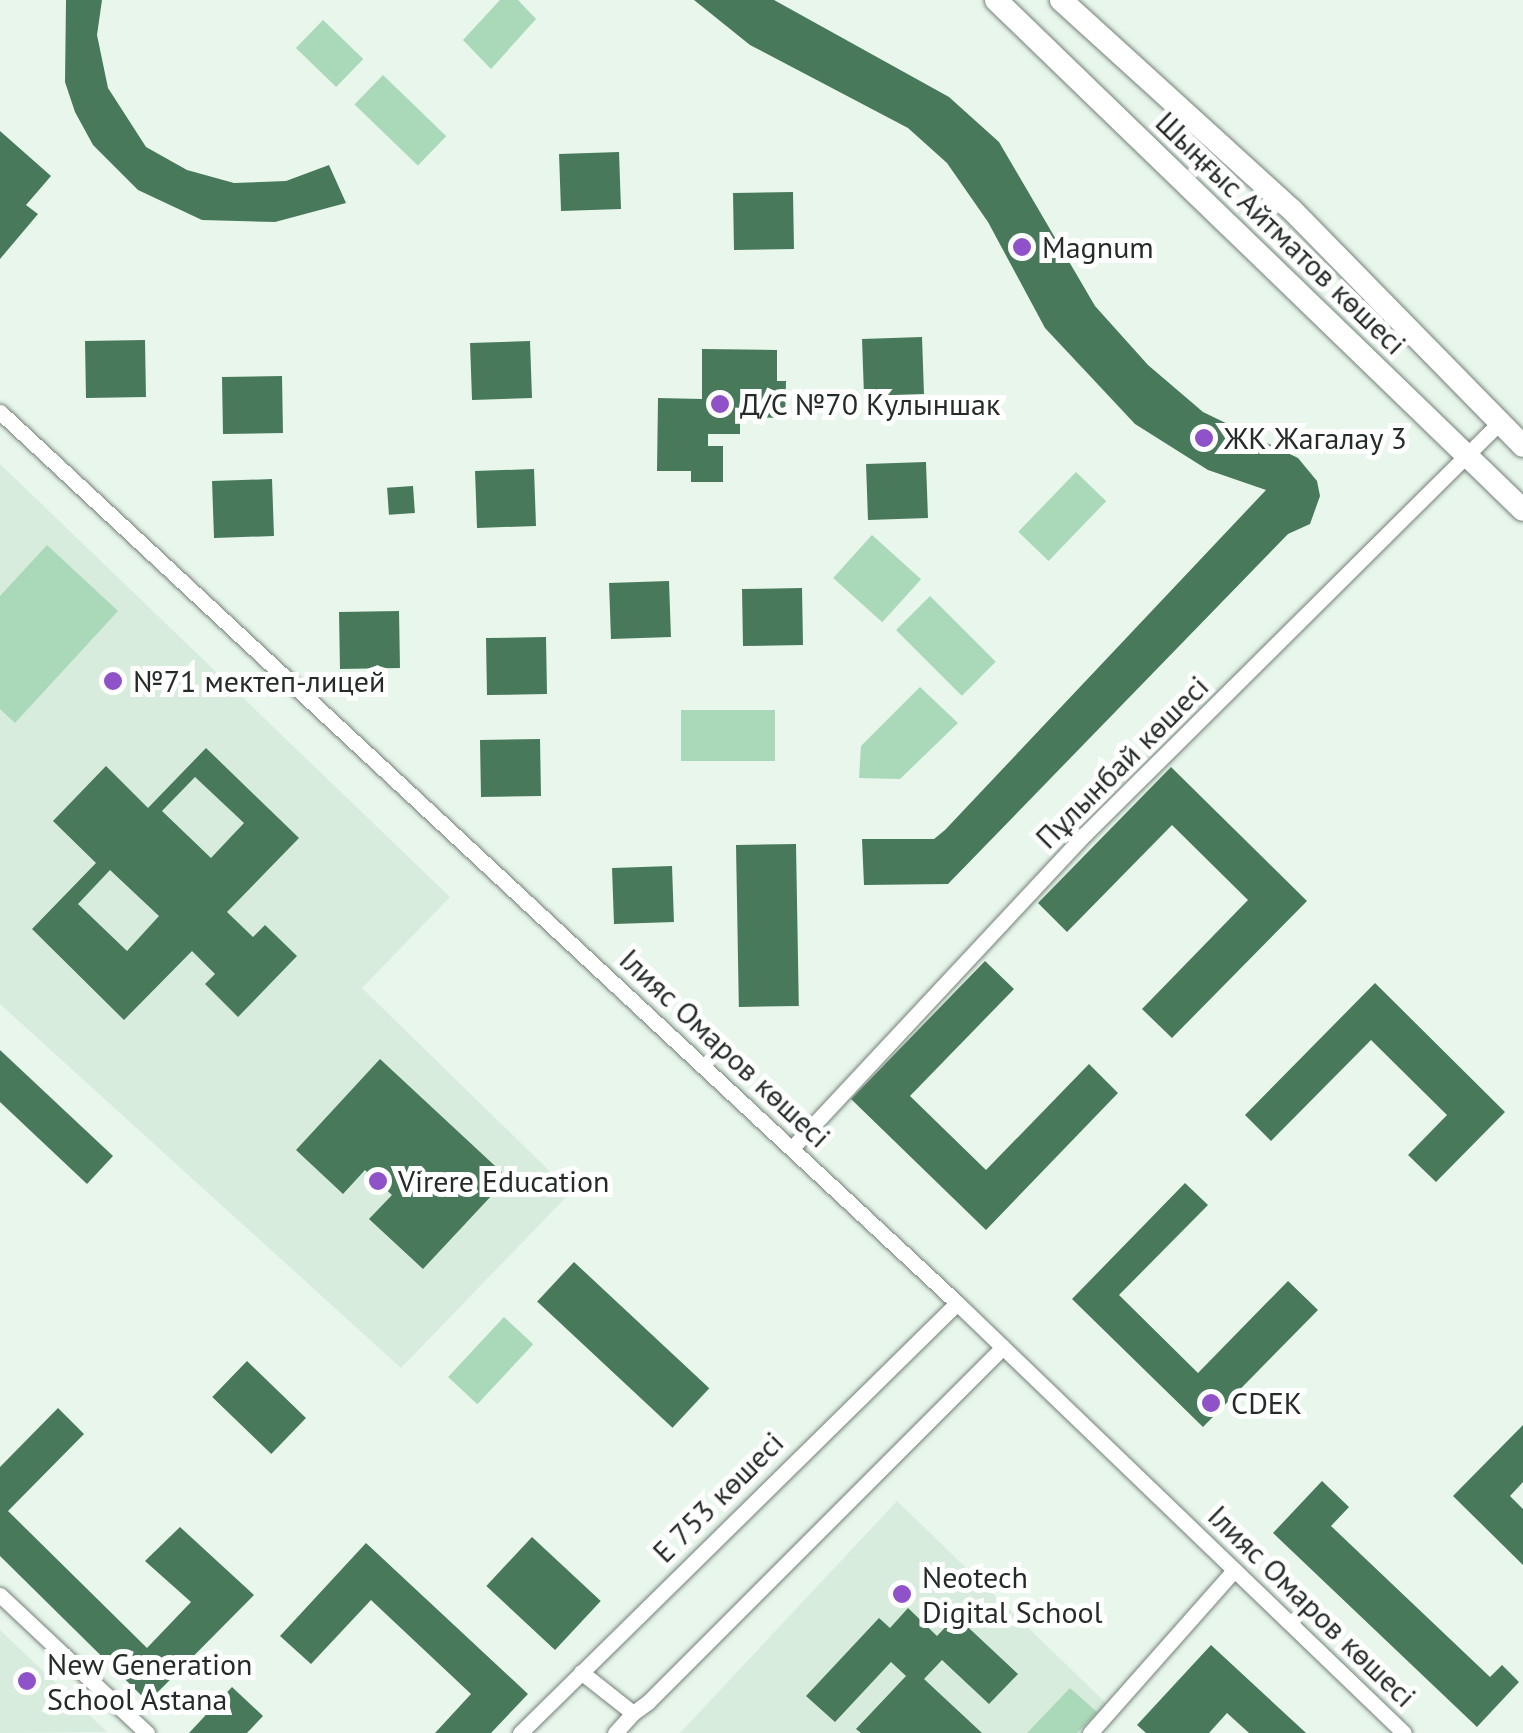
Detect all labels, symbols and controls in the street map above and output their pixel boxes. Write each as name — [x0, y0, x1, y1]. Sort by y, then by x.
street label: Шыңғыс Айтматов көшесі — [1148, 104, 1414, 362]
place label: Magnum — [1042, 229, 1154, 265]
marker: Magnum — [1011, 236, 1033, 258]
place label: Д/С №70 Кулыншак — [740, 386, 1001, 422]
marker: Д/С №70 Кулыншак — [709, 393, 731, 415]
place label: ЖК Жагалау 3 — [1224, 420, 1408, 456]
marker: ЖК Жагалау 3 — [1193, 427, 1215, 449]
place label: №71 мектеп-лицей — [133, 663, 385, 699]
street label: Пұлынбай көшесі — [1028, 668, 1216, 856]
marker: №71 мектеп-лицей — [102, 670, 124, 692]
street label: Ілияс Омаров көшесі — [612, 941, 838, 1155]
place label: Virere Education — [398, 1163, 609, 1199]
marker: Virere Education — [367, 1170, 389, 1192]
place label: CDEK — [1231, 1385, 1302, 1421]
marker: CDEK — [1200, 1392, 1222, 1414]
street label: Е 753 көшесі — [645, 1424, 791, 1570]
street label: Ілияс Омаров көшесі — [1201, 1498, 1423, 1714]
place label: Neotech Digital School — [922, 1559, 1102, 1630]
marker: Neotech Digital School — [891, 1583, 913, 1605]
place label: New Generation School Astana — [47, 1646, 253, 1716]
marker: New Generation School Astana — [16, 1670, 38, 1692]

